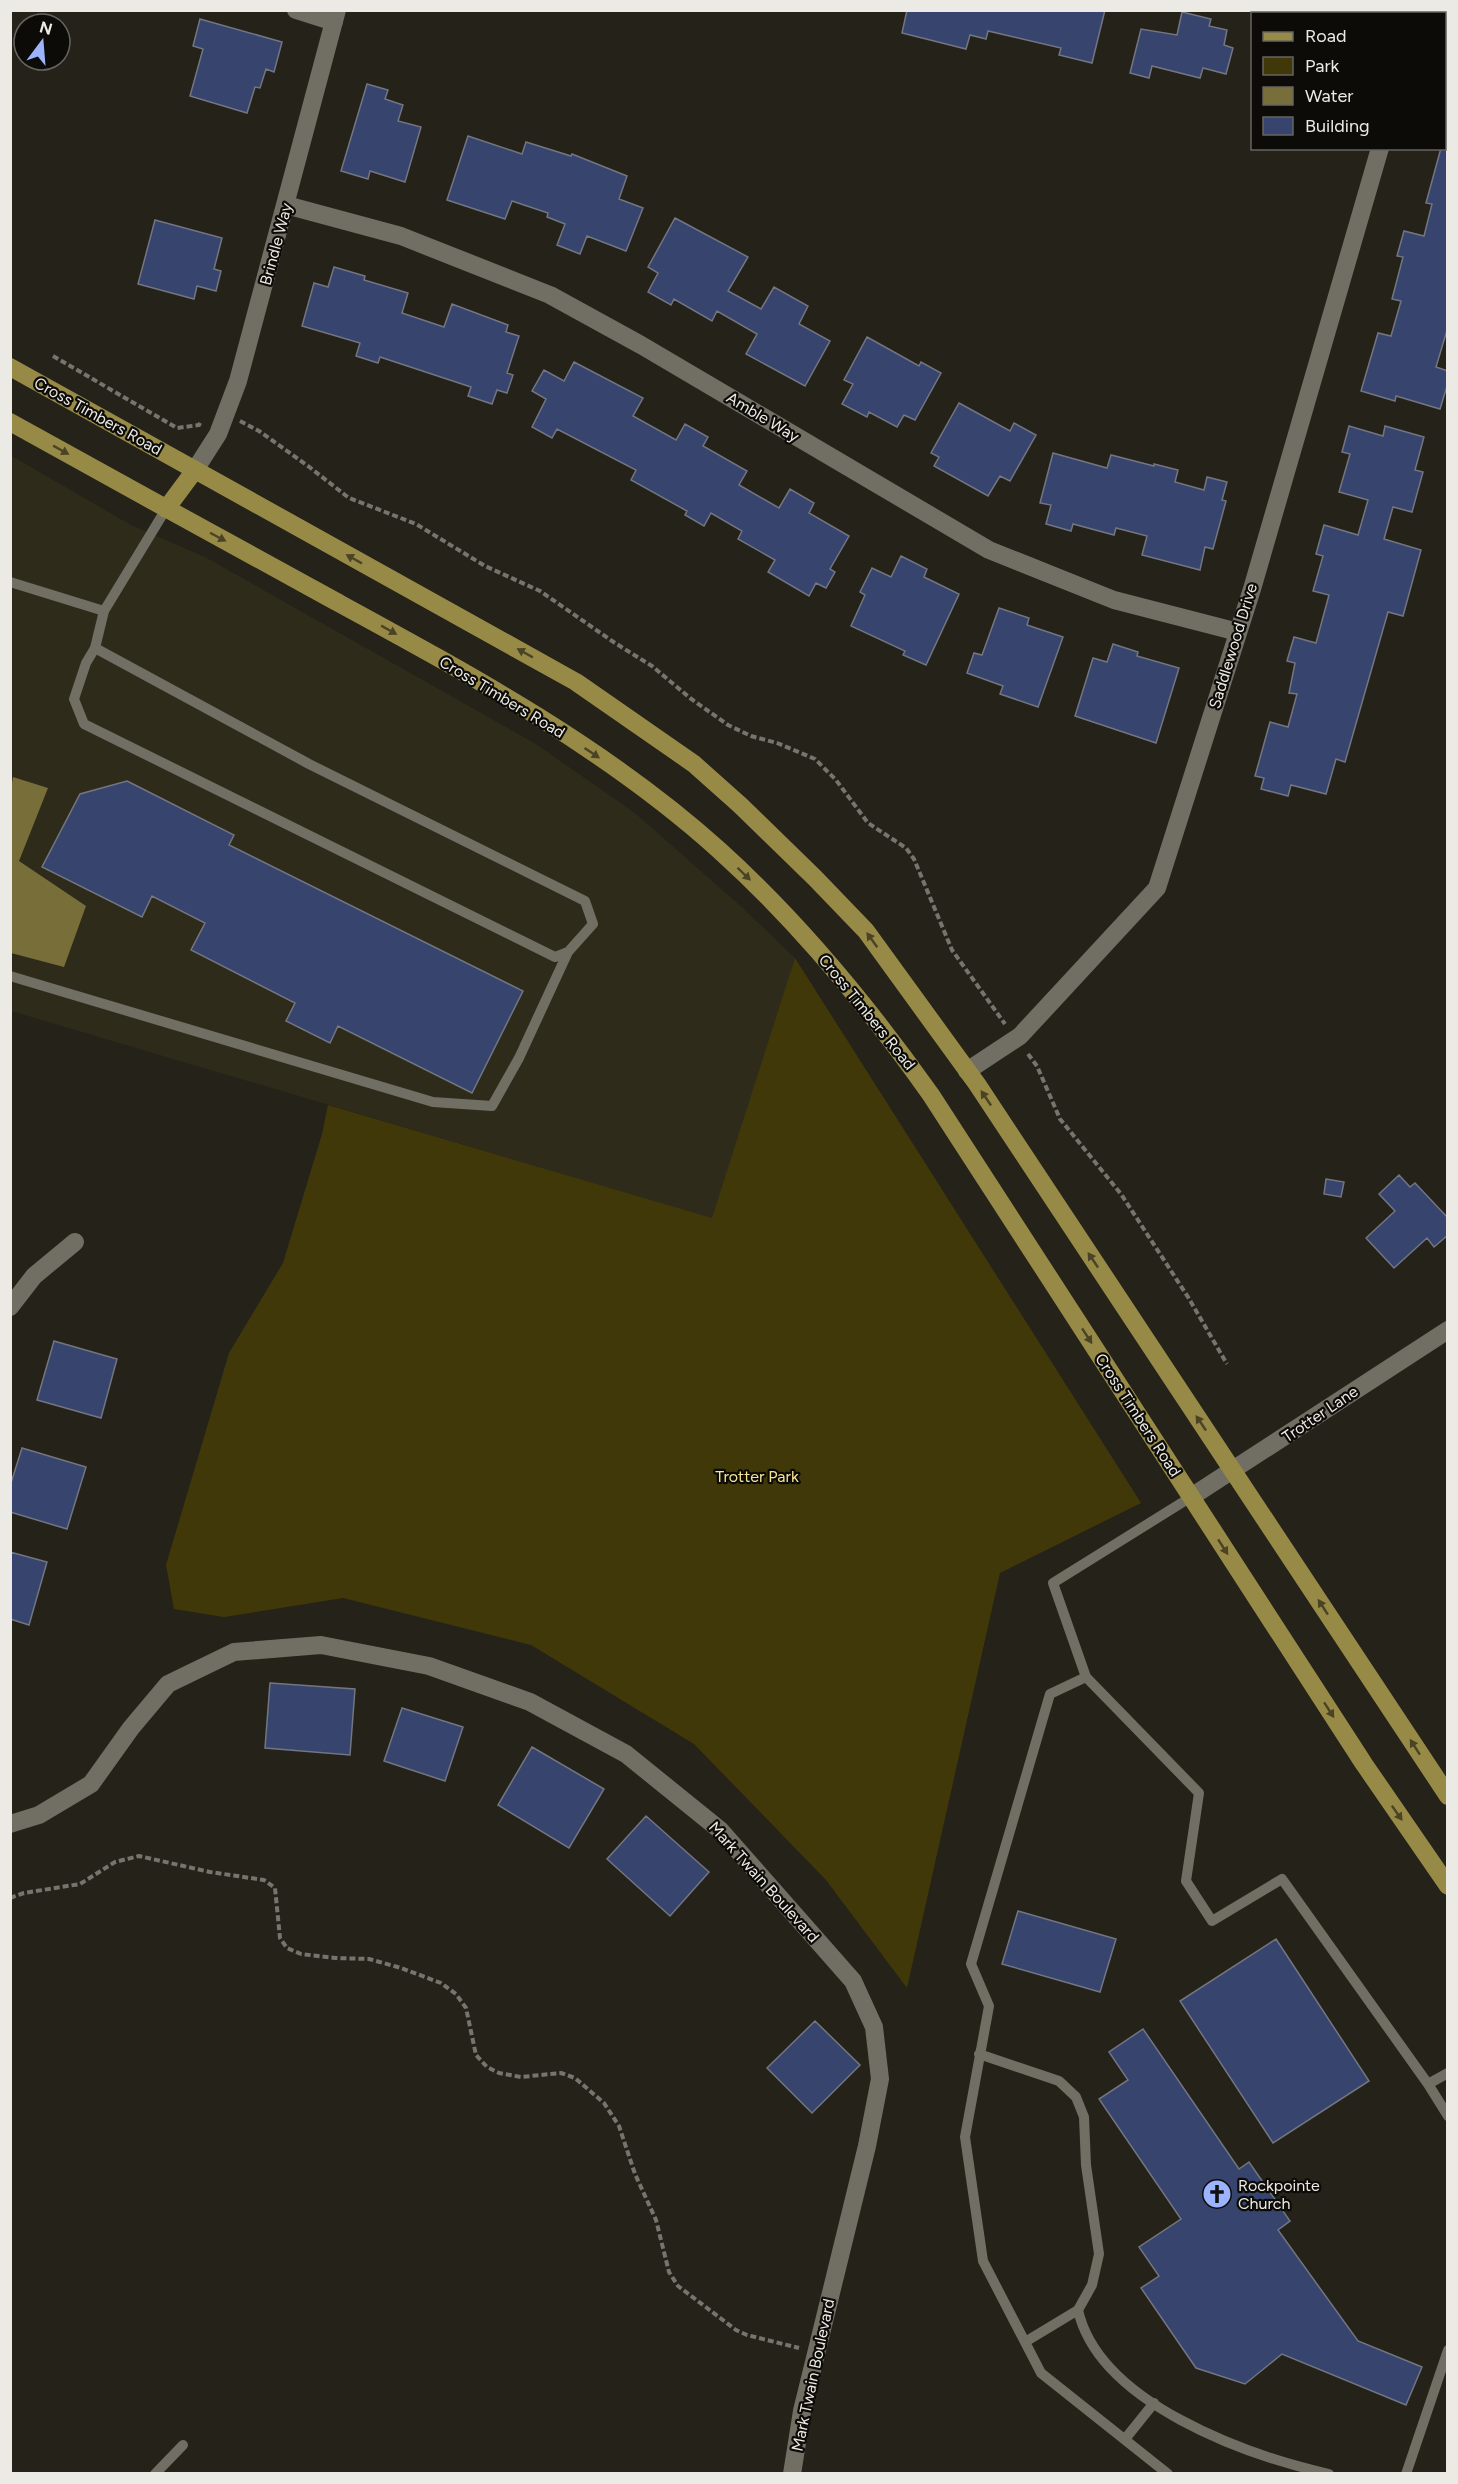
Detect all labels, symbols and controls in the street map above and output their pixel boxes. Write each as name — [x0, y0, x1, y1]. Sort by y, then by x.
north arrow — [12, 12, 72, 72]
legend — [1251, 12, 1446, 150]
text: N — [37, 17, 55, 39]
text: Road — [1305, 25, 1346, 47]
text: Park — [1305, 55, 1340, 77]
text: Water — [1305, 85, 1353, 107]
text: Building — [1305, 115, 1370, 137]
street label: Brindle Way — [256, 200, 296, 287]
street label: Cross Timbers Road — [31, 373, 165, 459]
street label: Amble Way — [723, 388, 803, 446]
one-way arrow — [53, 445, 70, 455]
one-way arrow — [209, 532, 226, 542]
one-way arrow — [346, 554, 363, 564]
street label: Saddlewood Drive — [1205, 581, 1261, 711]
one-way arrow — [381, 625, 398, 635]
one-way arrow — [516, 648, 533, 658]
street label: Cross Timbers Road — [436, 652, 568, 742]
one-way arrow — [583, 747, 600, 758]
one-way arrow — [737, 866, 751, 880]
one-way arrow — [866, 932, 878, 948]
street label: Cross Timbers Road — [815, 950, 919, 1074]
one-way arrow — [981, 1090, 992, 1106]
one-way arrow — [1088, 1252, 1099, 1269]
one-way arrow — [1081, 1328, 1092, 1344]
street label: Cross Timbers Road — [1091, 1350, 1185, 1480]
street label: Trotter Lane — [1279, 1382, 1362, 1446]
one-way arrow — [1196, 1415, 1207, 1431]
park label: Trotter Park — [715, 1467, 799, 1486]
one-way arrow — [1217, 1538, 1229, 1554]
one-way arrow — [1317, 1600, 1329, 1616]
one-way arrow — [1323, 1702, 1334, 1719]
one-way arrow — [1410, 1739, 1421, 1755]
one-way arrow — [1391, 1804, 1403, 1820]
street label: Mark Twain Boulevard — [705, 1818, 823, 1946]
place label: Rockpointe Church — [1238, 2176, 1320, 2213]
church icon: Rockpointe Church — [1201, 2178, 1233, 2210]
street label: Mark Twain Boulevard — [788, 2297, 838, 2453]

